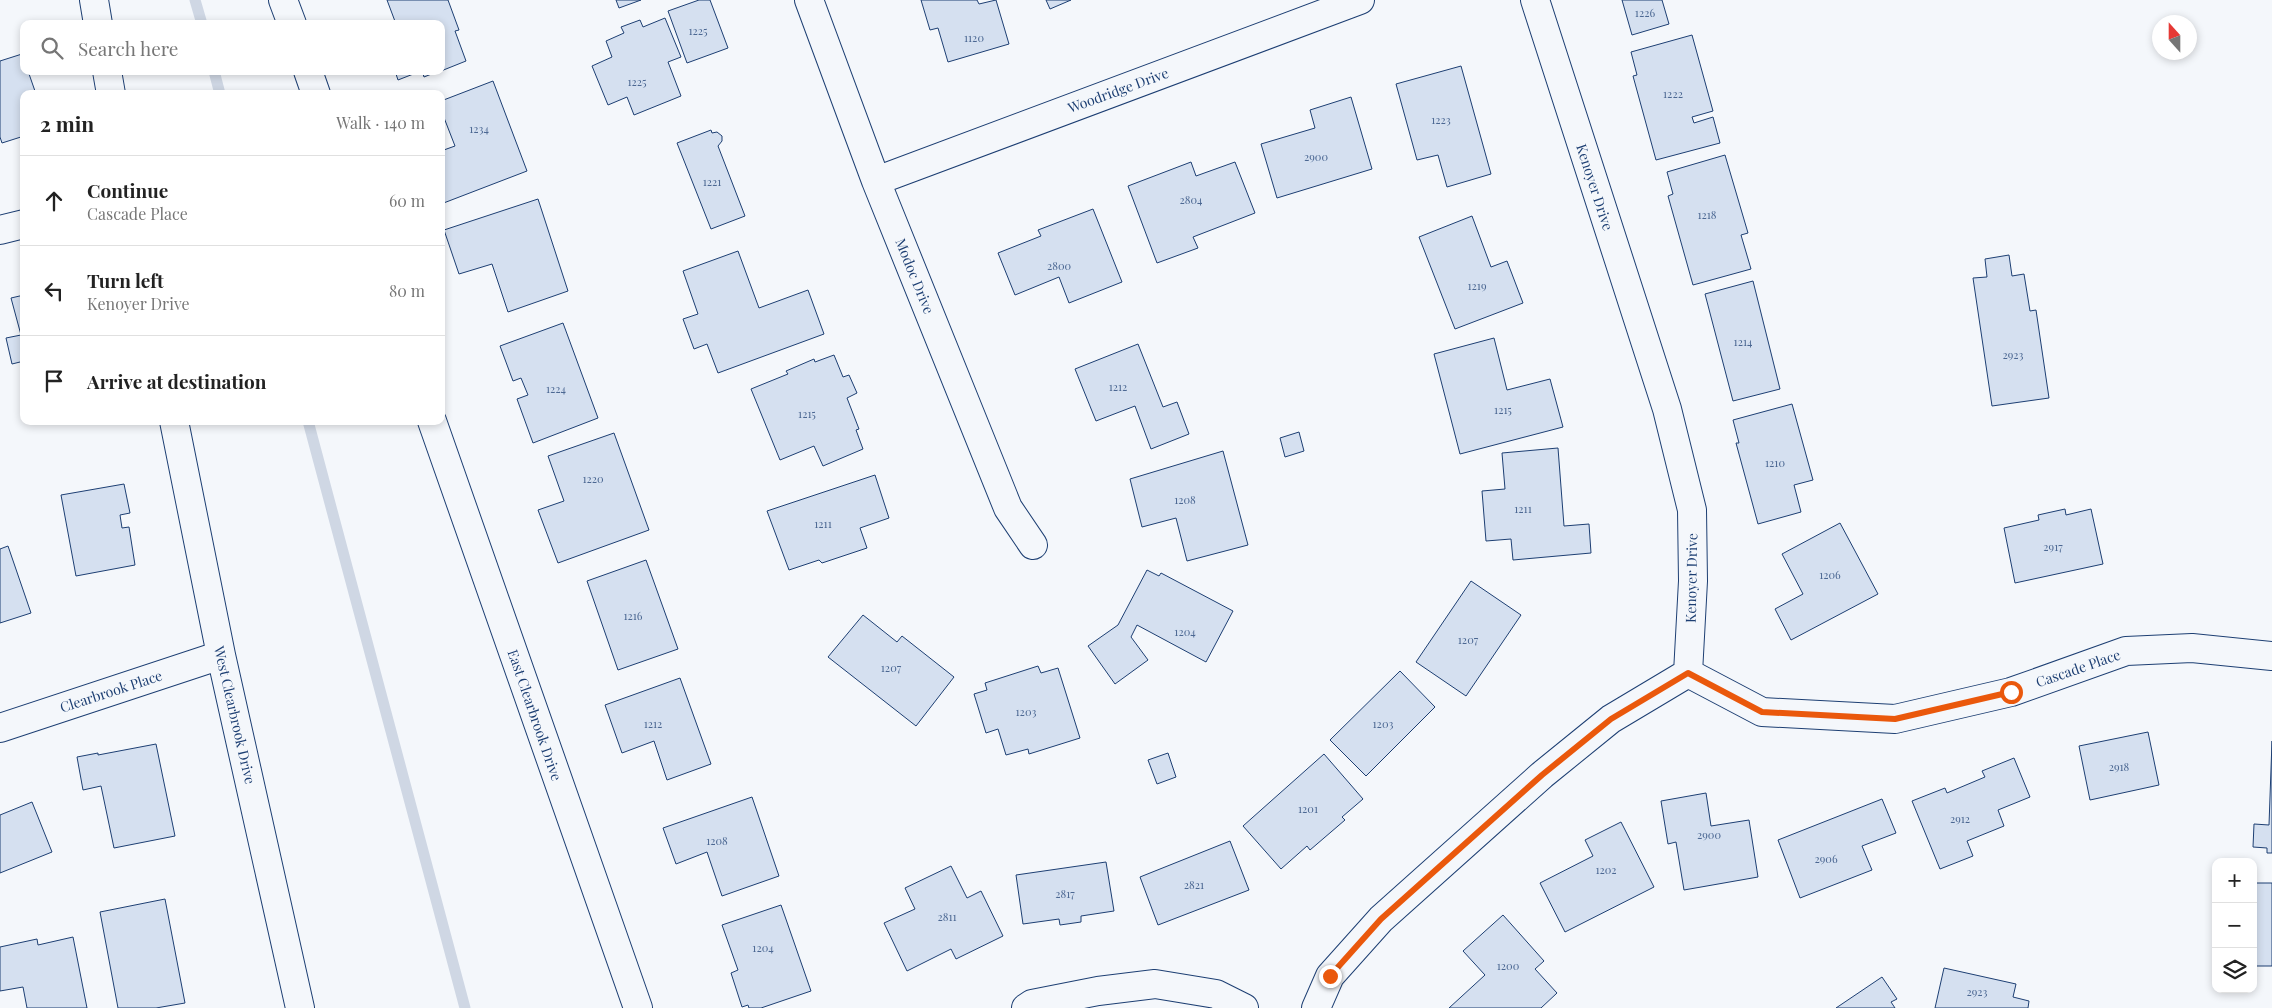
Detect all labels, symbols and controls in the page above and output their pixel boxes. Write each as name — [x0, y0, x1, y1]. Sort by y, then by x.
house number: 1226 — [1635, 5, 1655, 20]
north arrow — [2152, 15, 2197, 60]
search box — [20, 20, 445, 75]
house number: 1225 — [688, 23, 708, 38]
house number: 1120 — [964, 30, 984, 45]
icon: search — [38, 34, 66, 62]
text: Search here — [78, 35, 178, 61]
street label: Woodridge Drive — [1064, 63, 1171, 117]
house number: 1225 — [627, 74, 647, 89]
house number: 1222 — [1663, 86, 1683, 101]
text: 2 min — [40, 109, 94, 137]
text: Walk · 140 m — [336, 112, 425, 133]
house number: 1223 — [1431, 112, 1451, 127]
house number: 1234 — [469, 121, 489, 136]
street label: Kenoyer Drive — [1572, 141, 1618, 233]
house number: 2900 — [1304, 149, 1328, 164]
house number: 1221 — [703, 174, 721, 189]
text: Continue — [87, 177, 168, 203]
icon: ahead — [40, 187, 68, 215]
text: 60 m — [389, 190, 425, 211]
house number: 2804 — [1179, 192, 1203, 207]
text: Cascade Place — [87, 203, 188, 224]
house number: 1218 — [1697, 207, 1717, 222]
street label: Modoc Drive — [891, 235, 939, 317]
house number: 2800 — [1047, 258, 1071, 273]
text: Turn left — [87, 267, 164, 293]
icon: left — [40, 277, 68, 305]
house number: 1219 — [1467, 278, 1487, 293]
text: 80 m — [389, 280, 425, 301]
text: Kenoyer Drive — [87, 293, 190, 314]
house number: 1214 — [1734, 334, 1753, 349]
house number: 2923 — [2002, 347, 2024, 362]
icon: arrive — [40, 367, 68, 395]
text: Arrive at destination — [87, 368, 267, 394]
house number: 1212 — [1109, 379, 1127, 394]
house number: 1224 — [546, 381, 567, 396]
house number: 1215 — [1494, 402, 1512, 417]
house number: 1215 — [798, 406, 816, 421]
house number: 1210 — [1765, 455, 1785, 470]
house number: 1220 — [582, 471, 604, 486]
house number: 1208 — [1174, 492, 1196, 507]
house number: 1211 — [1514, 501, 1532, 516]
house number: 1211 — [814, 516, 832, 531]
street label: Kenoyer Drive — [1681, 533, 1701, 623]
house number: 2917 — [2043, 539, 2063, 554]
house number: 1206 — [1819, 567, 1841, 582]
house number: 1216 — [623, 608, 643, 623]
house number: 1204 — [1174, 624, 1196, 639]
house number: 1207 — [1458, 632, 1479, 647]
street label: West Clearbrook Drive — [210, 643, 260, 786]
street label: Cascade Place — [2033, 645, 2123, 691]
street label: East Clearbrook Drive — [504, 647, 566, 783]
house number: 1207 — [881, 660, 902, 675]
street label: Clearbrook Place — [57, 666, 165, 716]
route start — [2000, 681, 2023, 704]
house number: 1203 — [1016, 704, 1036, 719]
house number: 1212 — [644, 716, 662, 731]
house number: 1203 — [1373, 716, 1393, 731]
house number: 2918 — [2109, 759, 2130, 774]
house number: 1201 — [1298, 801, 1318, 816]
house number: 2912 — [1950, 811, 1970, 826]
house number: 2900 — [1697, 827, 1721, 842]
house number: 1208 — [706, 833, 728, 848]
house number: 2906 — [1814, 851, 1838, 866]
map controls — [2212, 858, 2257, 993]
button: + — [2212, 858, 2257, 903]
house number: 1202 — [1595, 862, 1617, 877]
house number: 2821 — [1184, 877, 1204, 892]
house number: 2817 — [1055, 886, 1075, 901]
button: − — [2212, 903, 2257, 948]
house number: 2811 — [937, 909, 957, 924]
house number: 1204 — [752, 940, 774, 955]
button: layers — [2212, 948, 2257, 993]
house number: 1200 — [1497, 958, 1520, 973]
route end — [1319, 965, 1342, 988]
house number: 2923 — [1966, 984, 1988, 999]

